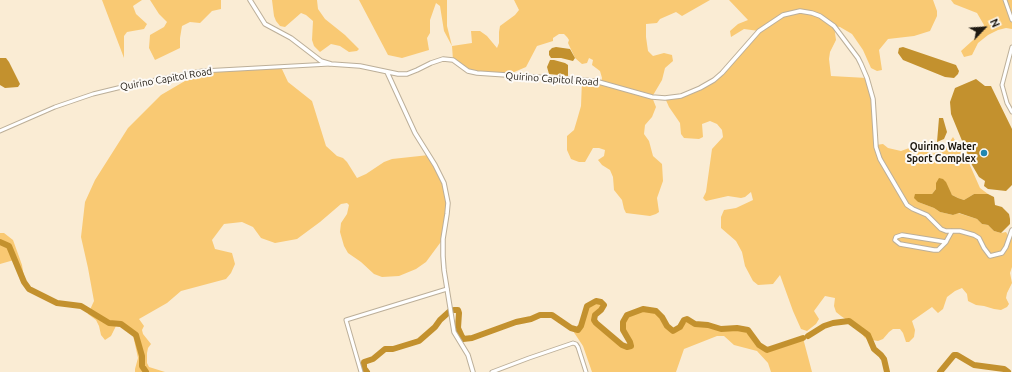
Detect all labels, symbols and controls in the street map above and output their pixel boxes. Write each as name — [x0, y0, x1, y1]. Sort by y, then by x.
north arrow — [964, 8, 1004, 48]
text: N — [988, 17, 1002, 29]
street label: Quirino Capitol Road — [119, 65, 213, 93]
street label: Quirino Capitol Road — [505, 70, 599, 88]
place label: Quirino Water Sport Complex — [906, 141, 976, 164]
marker: Quirino Water Sport Complex — [979, 148, 989, 158]

